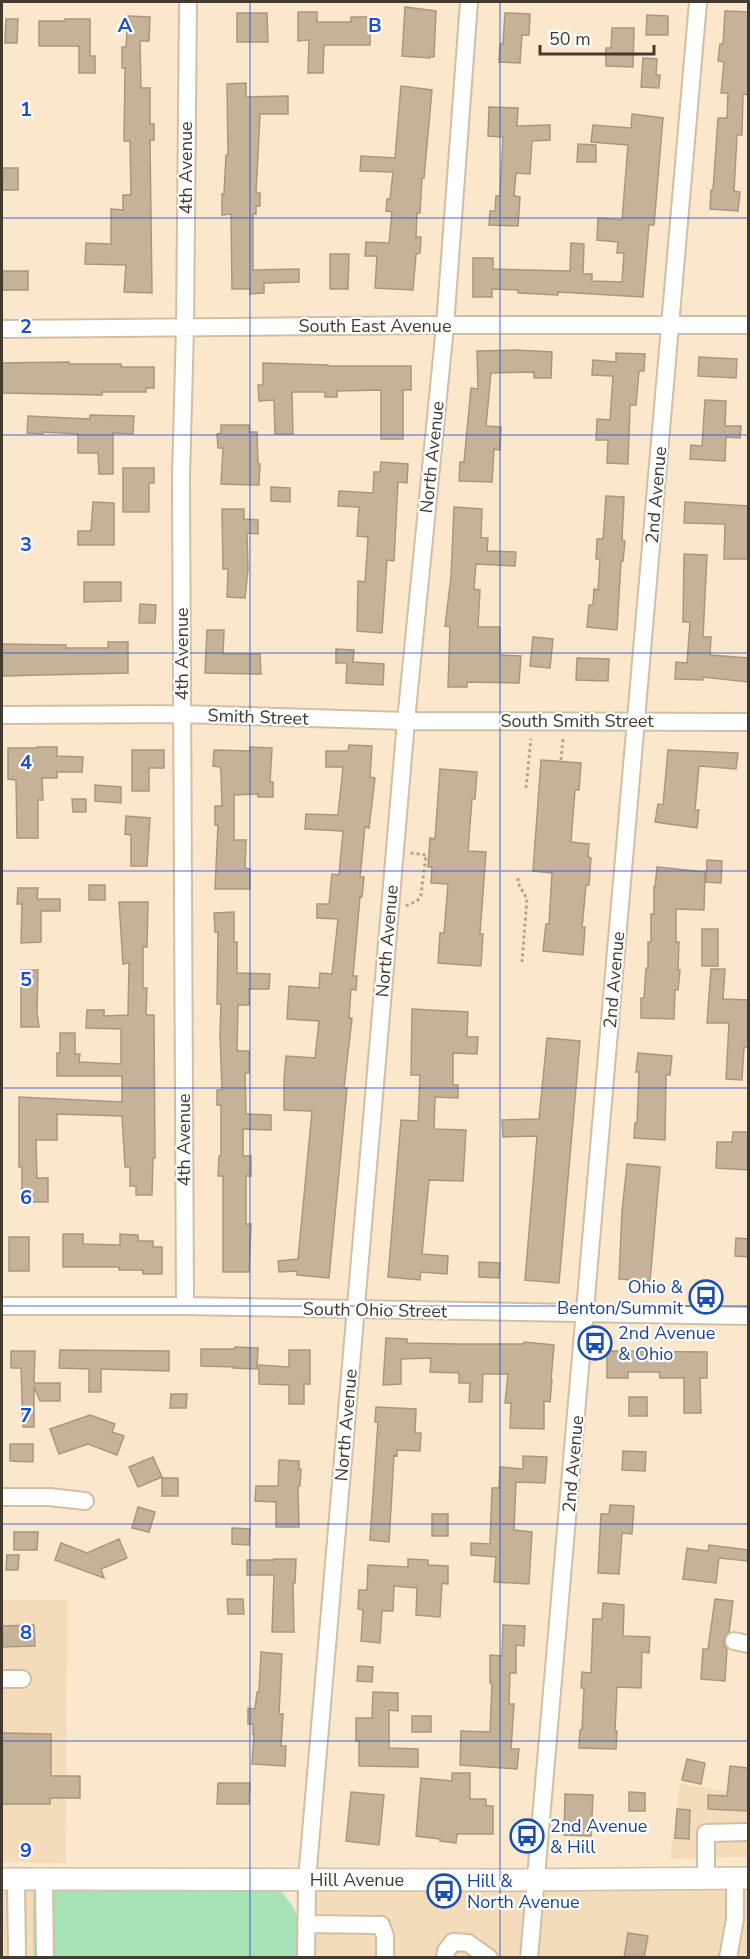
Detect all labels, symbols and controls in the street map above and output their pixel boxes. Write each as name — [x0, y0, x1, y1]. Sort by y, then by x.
text: A — [118, 12, 133, 39]
text: B — [368, 12, 382, 39]
scale bar — [540, 18, 654, 56]
text: 50 m — [549, 27, 591, 51]
text: 1 — [20, 96, 32, 123]
street label: 4th Avenue — [174, 121, 198, 215]
text: 2 — [20, 313, 32, 340]
street label: South East Avenue — [299, 314, 451, 338]
street label: North Avenue — [414, 400, 450, 514]
street label: 2nd Avenue — [640, 445, 672, 545]
text: 3 — [20, 531, 32, 558]
street label: 4th Avenue — [170, 607, 194, 701]
street label: Smith Street — [207, 703, 310, 731]
street label: South Smith Street — [500, 709, 654, 733]
text: 4 — [20, 749, 32, 776]
street label: North Avenue — [370, 884, 404, 998]
street label: 2nd Avenue — [598, 930, 630, 1030]
text: 5 — [20, 966, 32, 993]
street label: 4th Avenue — [172, 1093, 196, 1187]
text: 6 — [20, 1184, 32, 1211]
place label: Ohio & Benton/Summit — [557, 1275, 684, 1320]
bus stop icon: Ohio & Benton/Summit — [688, 1279, 724, 1315]
street label: South Ohio Street — [303, 1297, 448, 1323]
place label: 2nd Avenue & Ohio — [618, 1321, 715, 1366]
bus stop icon: 2nd Avenue & Ohio — [577, 1325, 613, 1361]
street label: North Avenue — [329, 1368, 363, 1482]
text: 7 — [20, 1402, 32, 1429]
street label: 2nd Avenue — [557, 1414, 589, 1514]
text: 8 — [20, 1619, 32, 1646]
place label: 2nd Avenue & Hill — [550, 1814, 647, 1859]
bus stop icon: 2nd Avenue & Hill — [509, 1818, 545, 1854]
text: 9 — [20, 1837, 32, 1864]
street label: Hill Avenue — [310, 1868, 404, 1892]
place label: Hill & North Avenue — [467, 1869, 580, 1914]
bus stop icon: Hill & North Avenue — [426, 1873, 462, 1909]

